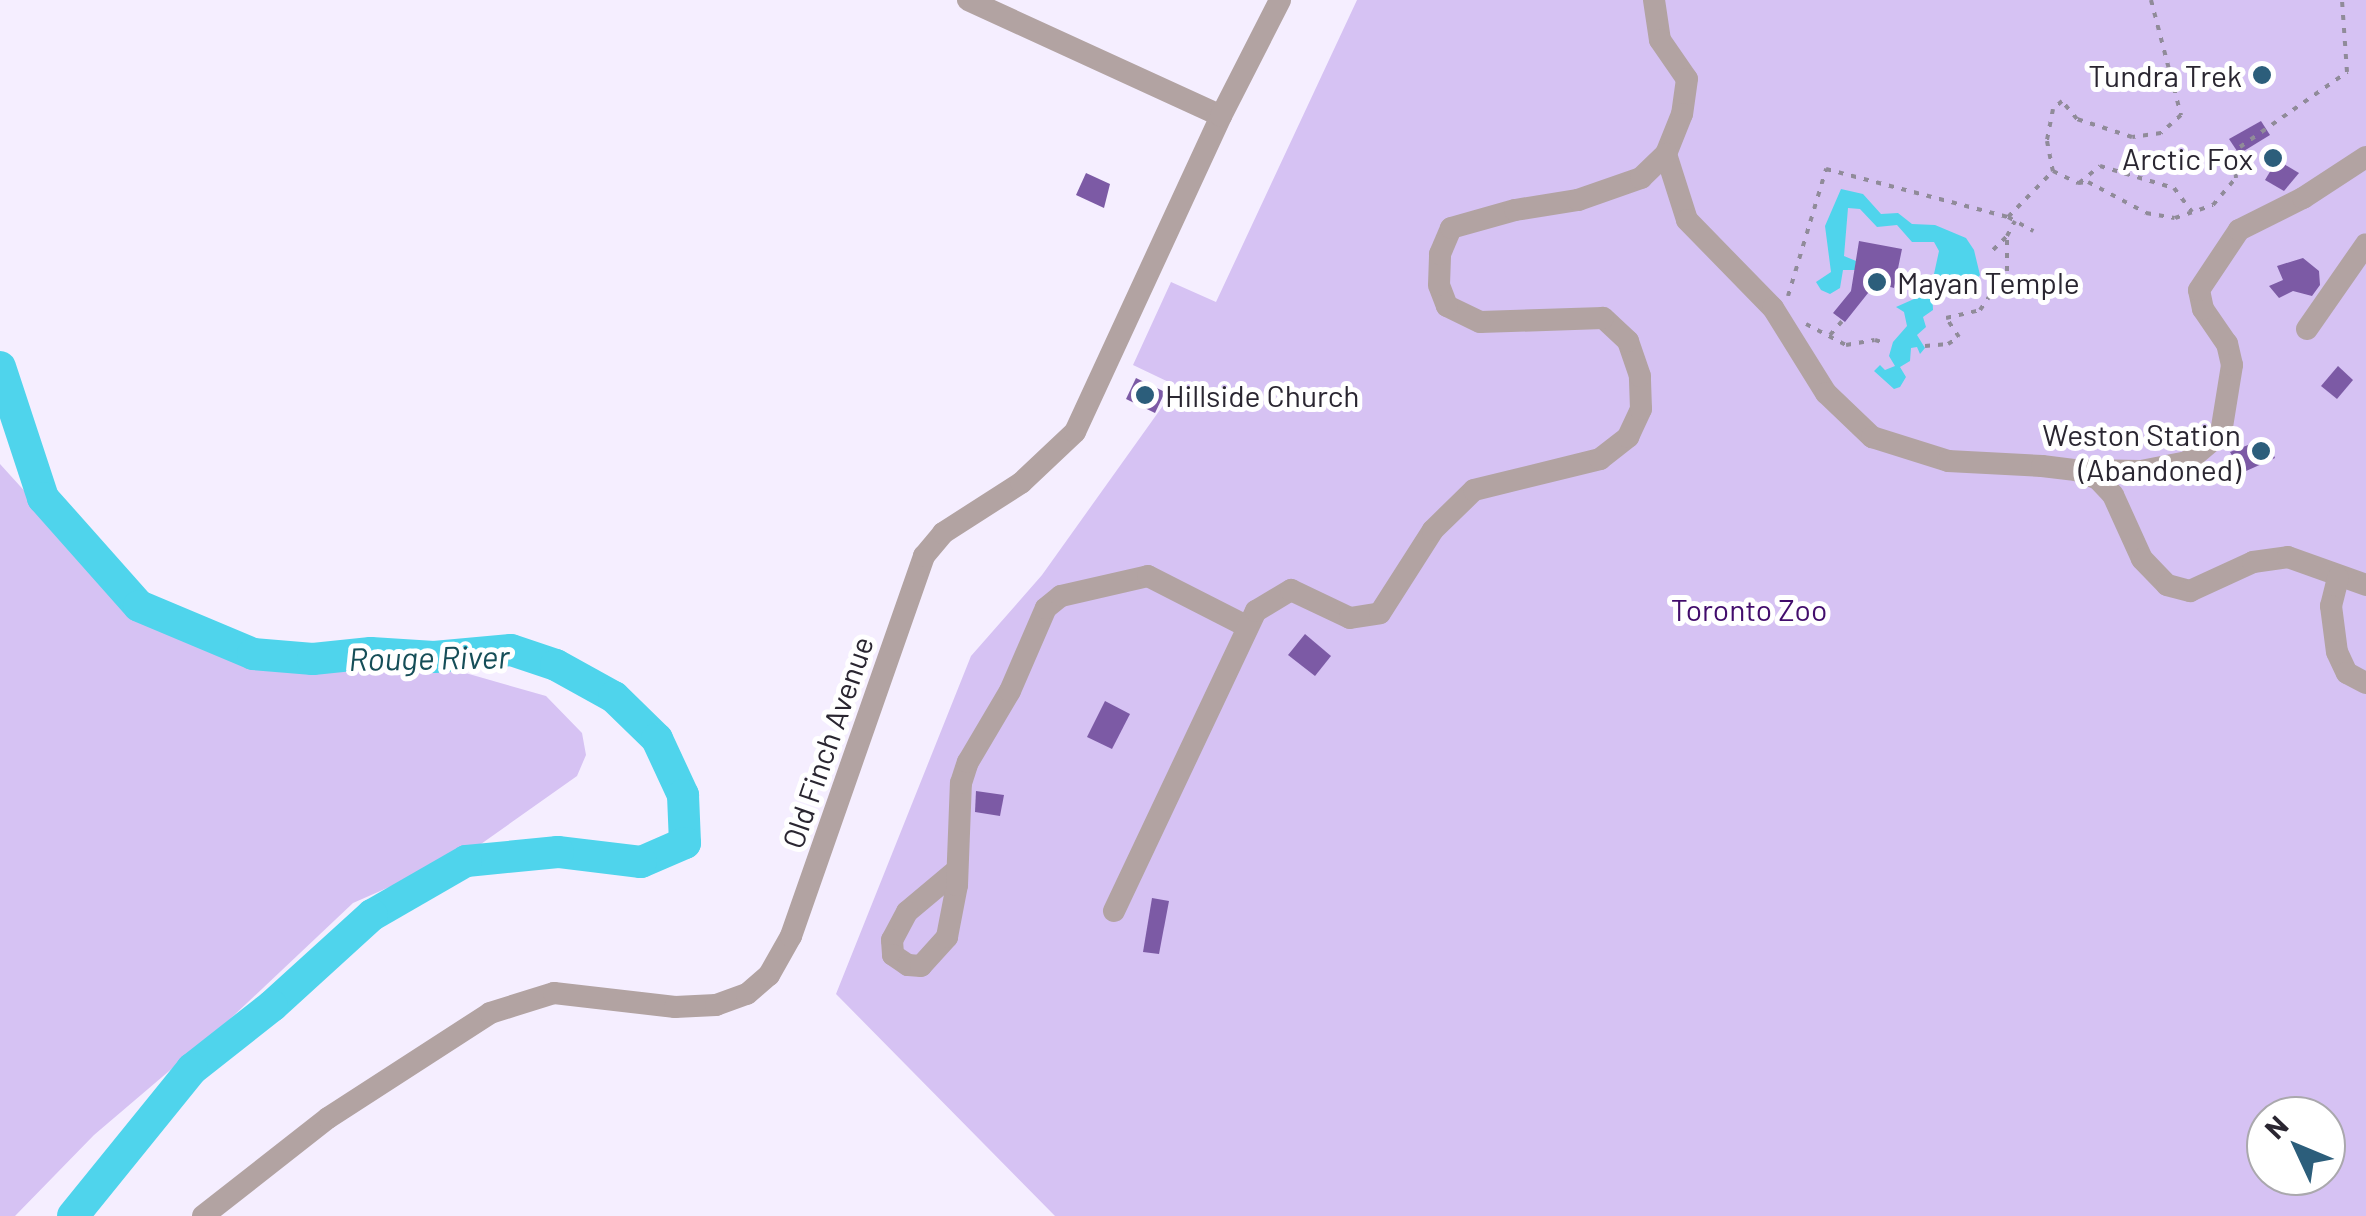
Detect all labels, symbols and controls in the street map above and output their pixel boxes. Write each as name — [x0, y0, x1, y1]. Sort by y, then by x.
place label: Tundra Trek — [2088, 57, 2242, 93]
marker: Tundra Trek — [2251, 64, 2273, 86]
place label: Arctic Fox — [2122, 140, 2253, 176]
marker: Arctic Fox — [2262, 147, 2284, 169]
place label: Mayan Temple — [1897, 264, 2080, 300]
marker: Mayan Temple — [1866, 271, 1888, 293]
place label: Hillside Church — [1165, 377, 1360, 413]
marker: Hillside Church — [1134, 384, 1156, 406]
place label: Weston Station (Abandoned) — [2042, 416, 2241, 486]
marker: Weston Station (Abandoned) — [2250, 440, 2272, 462]
park label: Toronto Zoo — [1671, 591, 1827, 627]
street label: Old Finch Avenue — [774, 631, 880, 853]
water label: Rouge River — [348, 636, 510, 678]
north arrow — [2246, 1096, 2346, 1196]
text: N — [2257, 1108, 2295, 1145]

